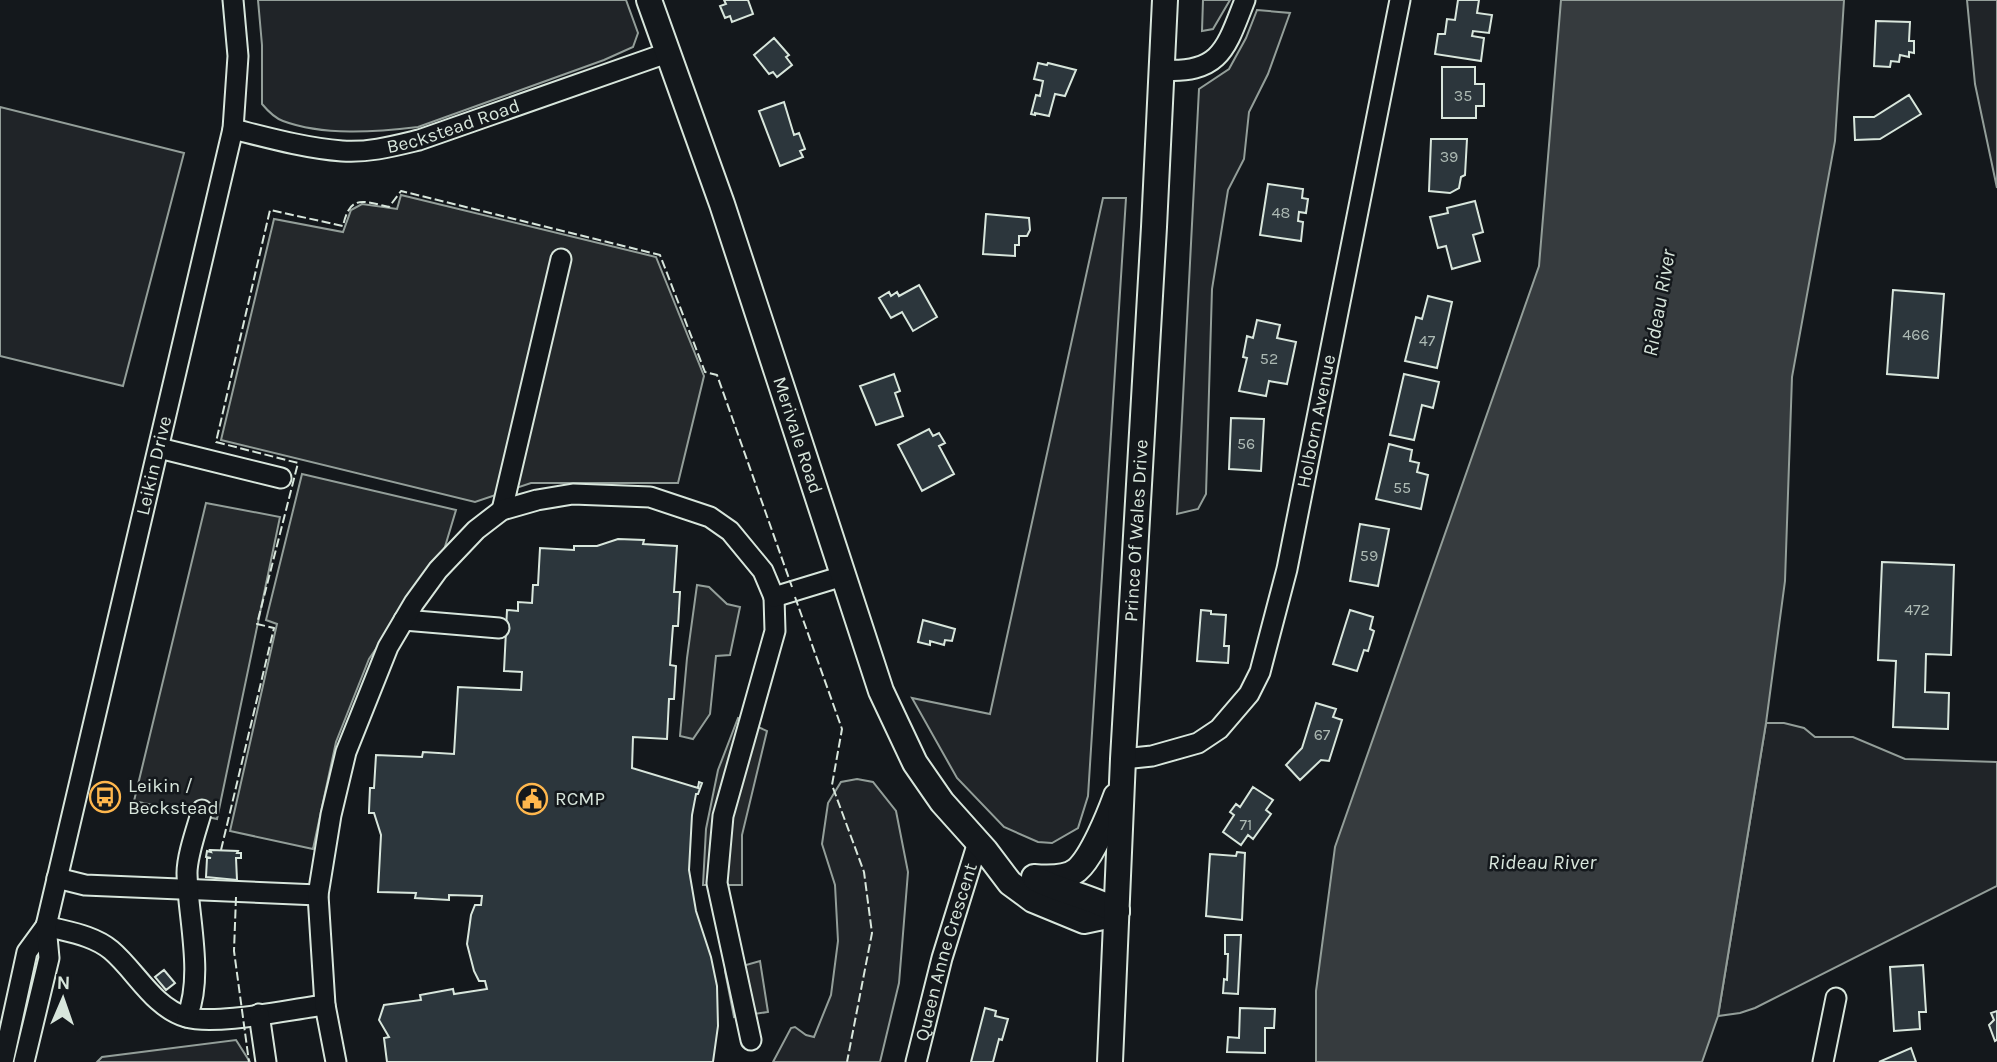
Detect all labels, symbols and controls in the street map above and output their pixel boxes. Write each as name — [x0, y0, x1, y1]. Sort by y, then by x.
house number: 35 — [1454, 86, 1472, 105]
street label: Beckstead Road — [385, 95, 523, 158]
house number: 39 — [1440, 147, 1458, 166]
house number: 48 — [1272, 203, 1290, 222]
water label: Rideau River — [1638, 247, 1680, 358]
house number: 466 — [1902, 325, 1930, 344]
house number: 47 — [1419, 331, 1436, 350]
house number: 52 — [1260, 349, 1278, 368]
street label: Holborn Avenue — [1292, 353, 1340, 490]
street label: Merivale Road — [768, 374, 827, 497]
street label: Leikin Drive — [132, 414, 176, 517]
house number: 56 — [1237, 434, 1255, 453]
street label: Prince Of Wales Drive — [1120, 439, 1153, 623]
house number: 55 — [1393, 478, 1411, 497]
house number: 59 — [1360, 546, 1378, 565]
house number: 472 — [1904, 600, 1930, 619]
house number: 67 — [1314, 725, 1331, 744]
place label: Leikin / Beckstead — [128, 775, 219, 819]
bus stop icon: Leikin / Beckstead — [88, 780, 122, 814]
public building icon: RCMP — [515, 782, 549, 816]
place label: RCMP — [555, 788, 605, 810]
house number: 71 — [1240, 815, 1252, 834]
water label: Rideau River — [1488, 850, 1597, 874]
street label: Queen Anne Crescent — [911, 860, 982, 1043]
north arrow — [28, 964, 98, 1034]
text: N — [56, 972, 71, 994]

